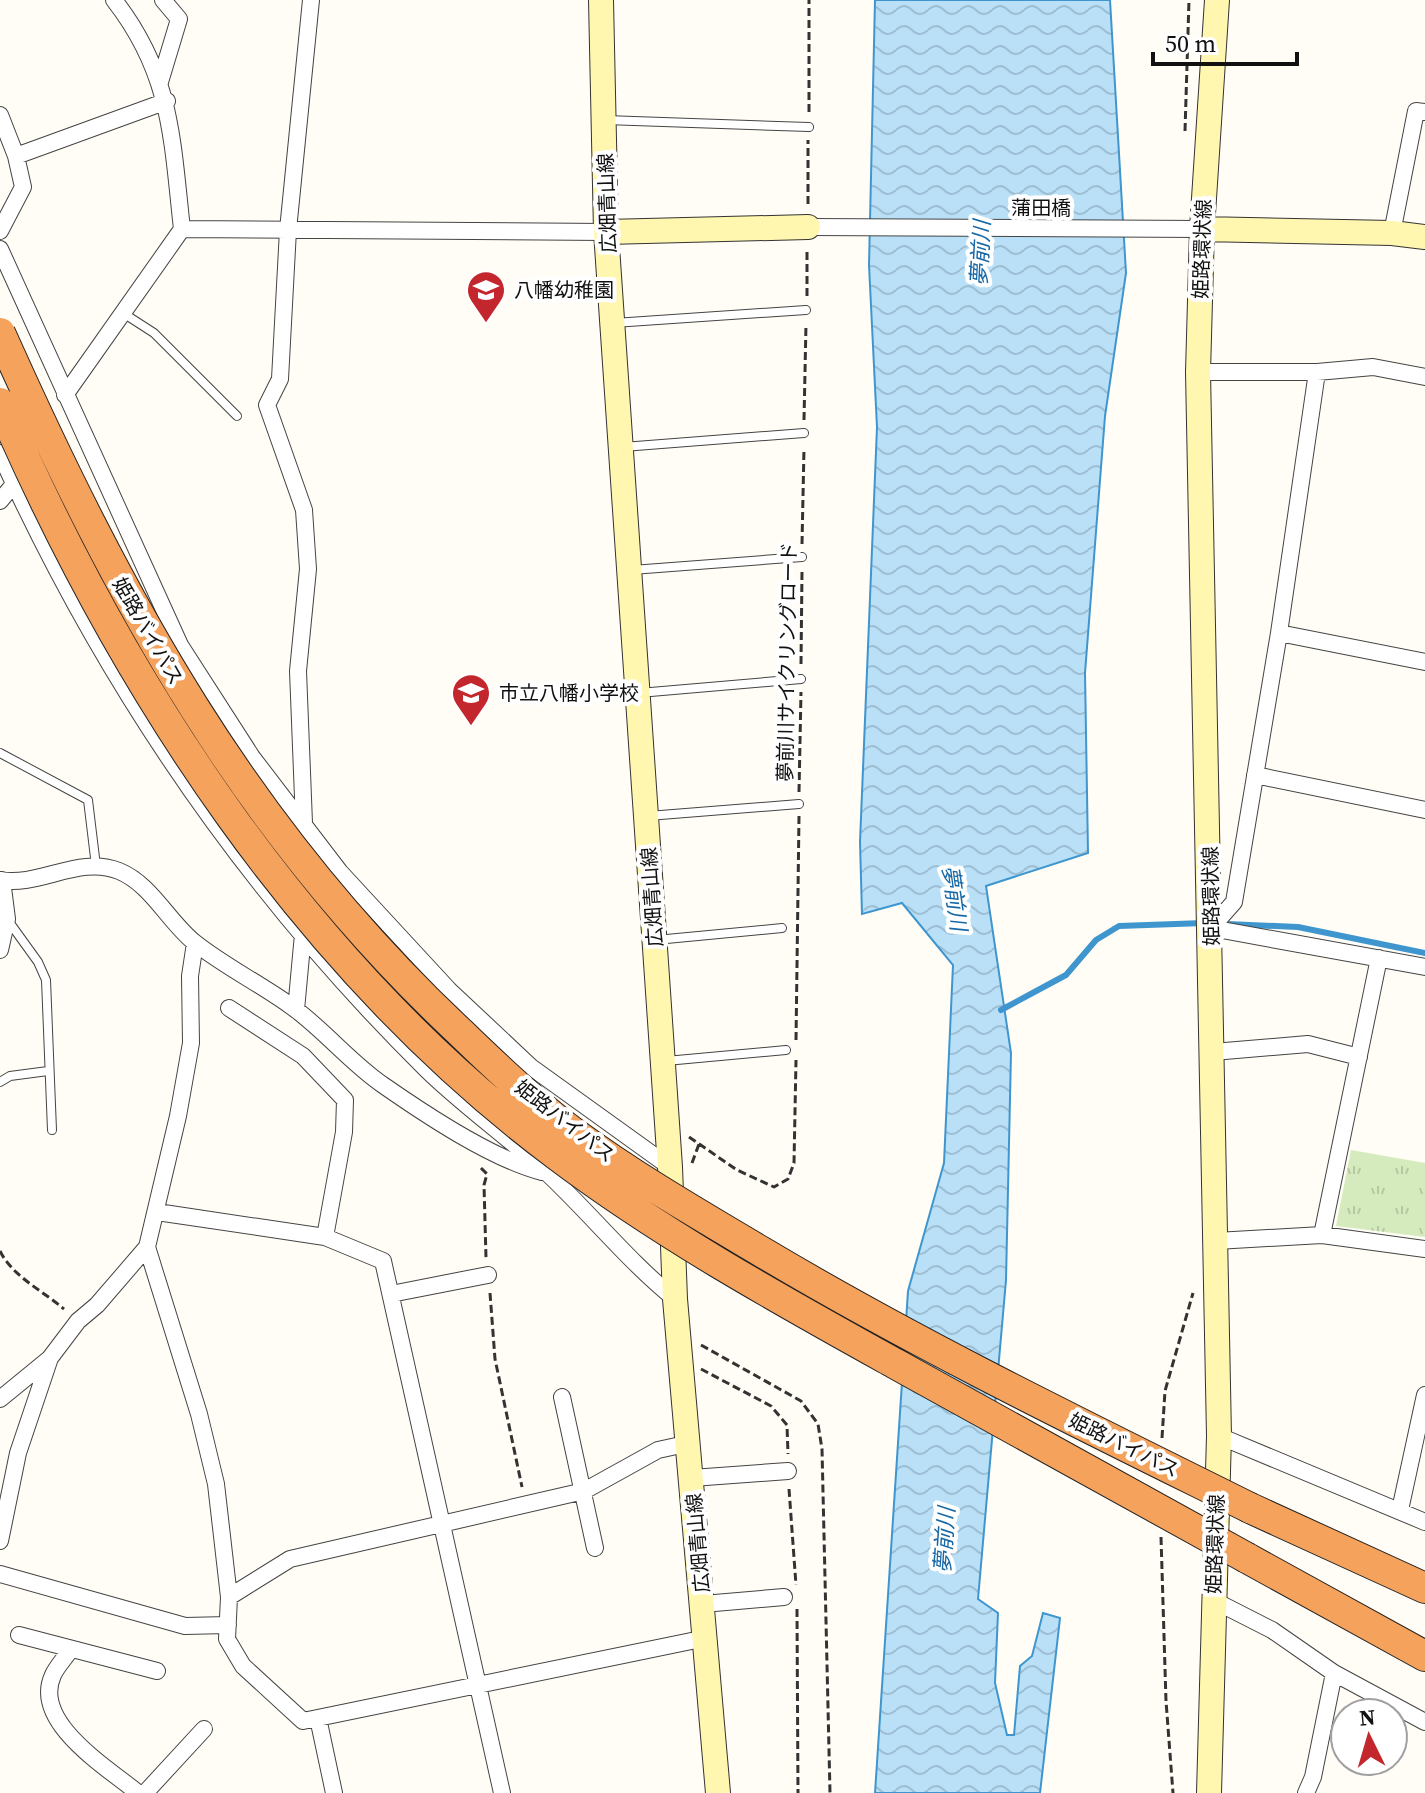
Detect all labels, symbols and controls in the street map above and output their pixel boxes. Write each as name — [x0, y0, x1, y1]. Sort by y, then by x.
scale bar — [1153, 16, 1297, 66]
text: 50 m — [1165, 27, 1216, 60]
street label: 広畑青山線 — [591, 153, 623, 253]
street label: 蒲田橋 — [1011, 194, 1071, 222]
street label: 姫路環状線 — [1186, 199, 1218, 299]
water label: 夢前川 — [963, 217, 997, 287]
school or university icon: 八幡幼稚園 — [465, 269, 507, 324]
place label: 八幡幼稚園 — [514, 276, 614, 304]
street label: 夢前川サイクリングロード — [771, 542, 803, 782]
street label: 姫路バイパス — [106, 572, 190, 690]
school or university icon: 市立八幡小学校 — [450, 672, 492, 727]
place label: 市立八幡小学校 — [499, 679, 639, 707]
street label: 広畑青山線 — [635, 846, 669, 948]
street label: 姫路環状線 — [1196, 846, 1226, 946]
water label: 夢前川 — [936, 863, 975, 935]
street label: 姫路バイパス — [509, 1073, 621, 1169]
street label: 姫路バイパス — [1064, 1406, 1184, 1484]
street label: 広畑青山線 — [680, 1492, 716, 1594]
street label: 姫路環状線 — [1199, 1494, 1231, 1594]
water label: 夢前川 — [927, 1504, 961, 1574]
north arrow — [1329, 1697, 1409, 1777]
text: N — [1358, 1701, 1377, 1733]

